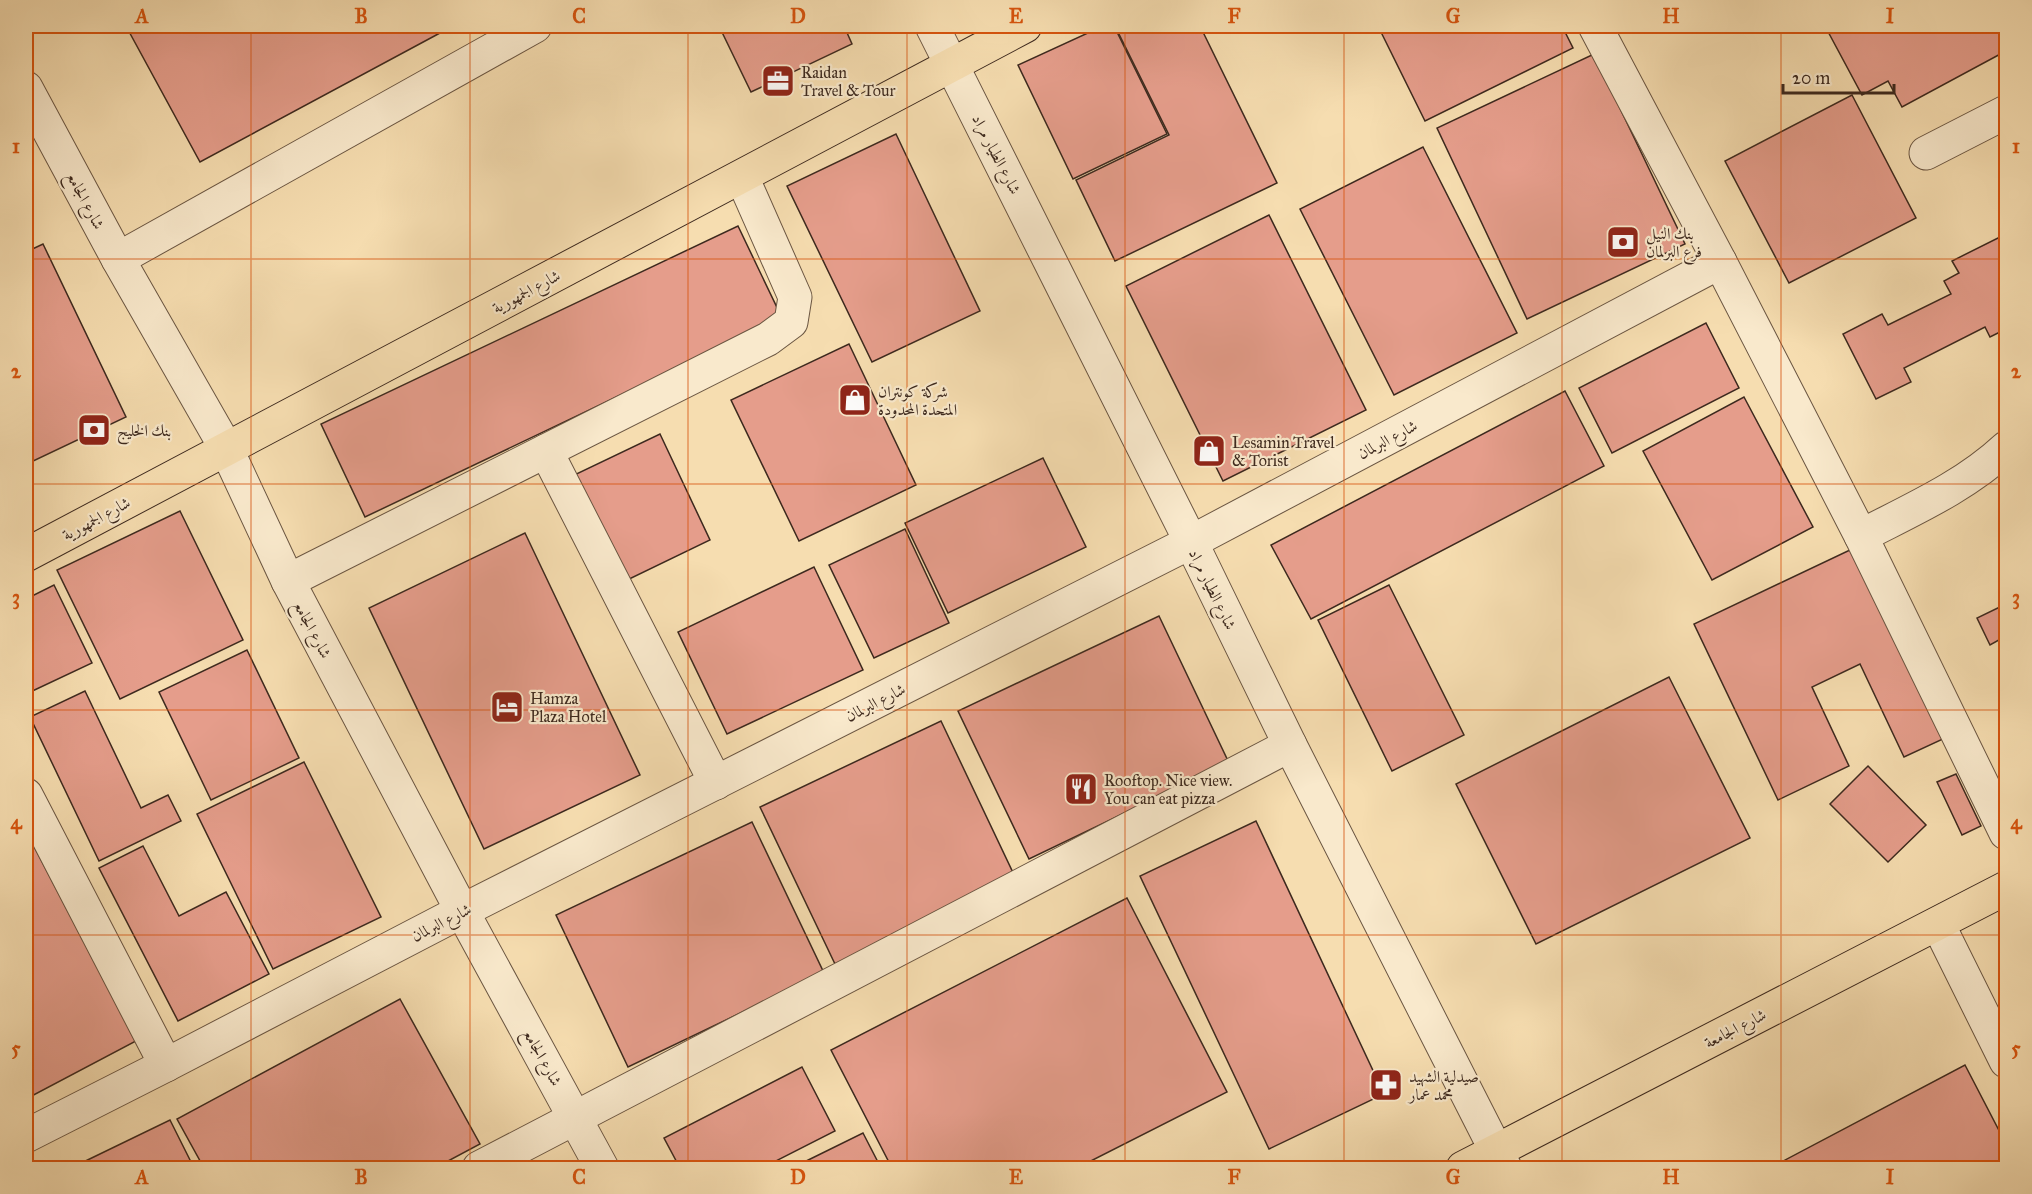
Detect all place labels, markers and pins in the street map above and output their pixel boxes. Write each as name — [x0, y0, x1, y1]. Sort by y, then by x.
office icon: Raidan Travel & Tour — [760, 63, 796, 99]
place label: Raidan Travel & Tour — [801, 63, 895, 100]
bank icon: بنك النيل فرع البرلمان — [1605, 224, 1641, 260]
place label: بنك النيل فرع البرلمان — [1646, 224, 1702, 265]
shop icon: شركة كونتران المتحدة المحدودة — [837, 382, 873, 418]
place label: شركة كونتران المتحدة المحدودة — [878, 382, 957, 419]
bank icon: بنك الخليج — [76, 412, 112, 448]
place label: بنك الخليج — [117, 421, 171, 445]
shop icon: Lesamin Travel & Torist — [1191, 433, 1227, 469]
place label: Lesamin Travel & Torist — [1232, 433, 1335, 470]
hotel icon: Hamza Plaza Hotel — [489, 689, 525, 725]
place label: Hamza Plaza Hotel — [530, 689, 607, 726]
restaurant icon: Rooftop. Nice view. You can eat pizza — [1063, 771, 1099, 807]
place label: Rooftop. Nice view. You can eat pizza — [1104, 771, 1232, 808]
pharmacy icon: صيدلية الشهيد محمد عمار — [1368, 1067, 1404, 1103]
place label: صيدلية الشهيد محمد عمار — [1407, 1067, 1479, 1104]

